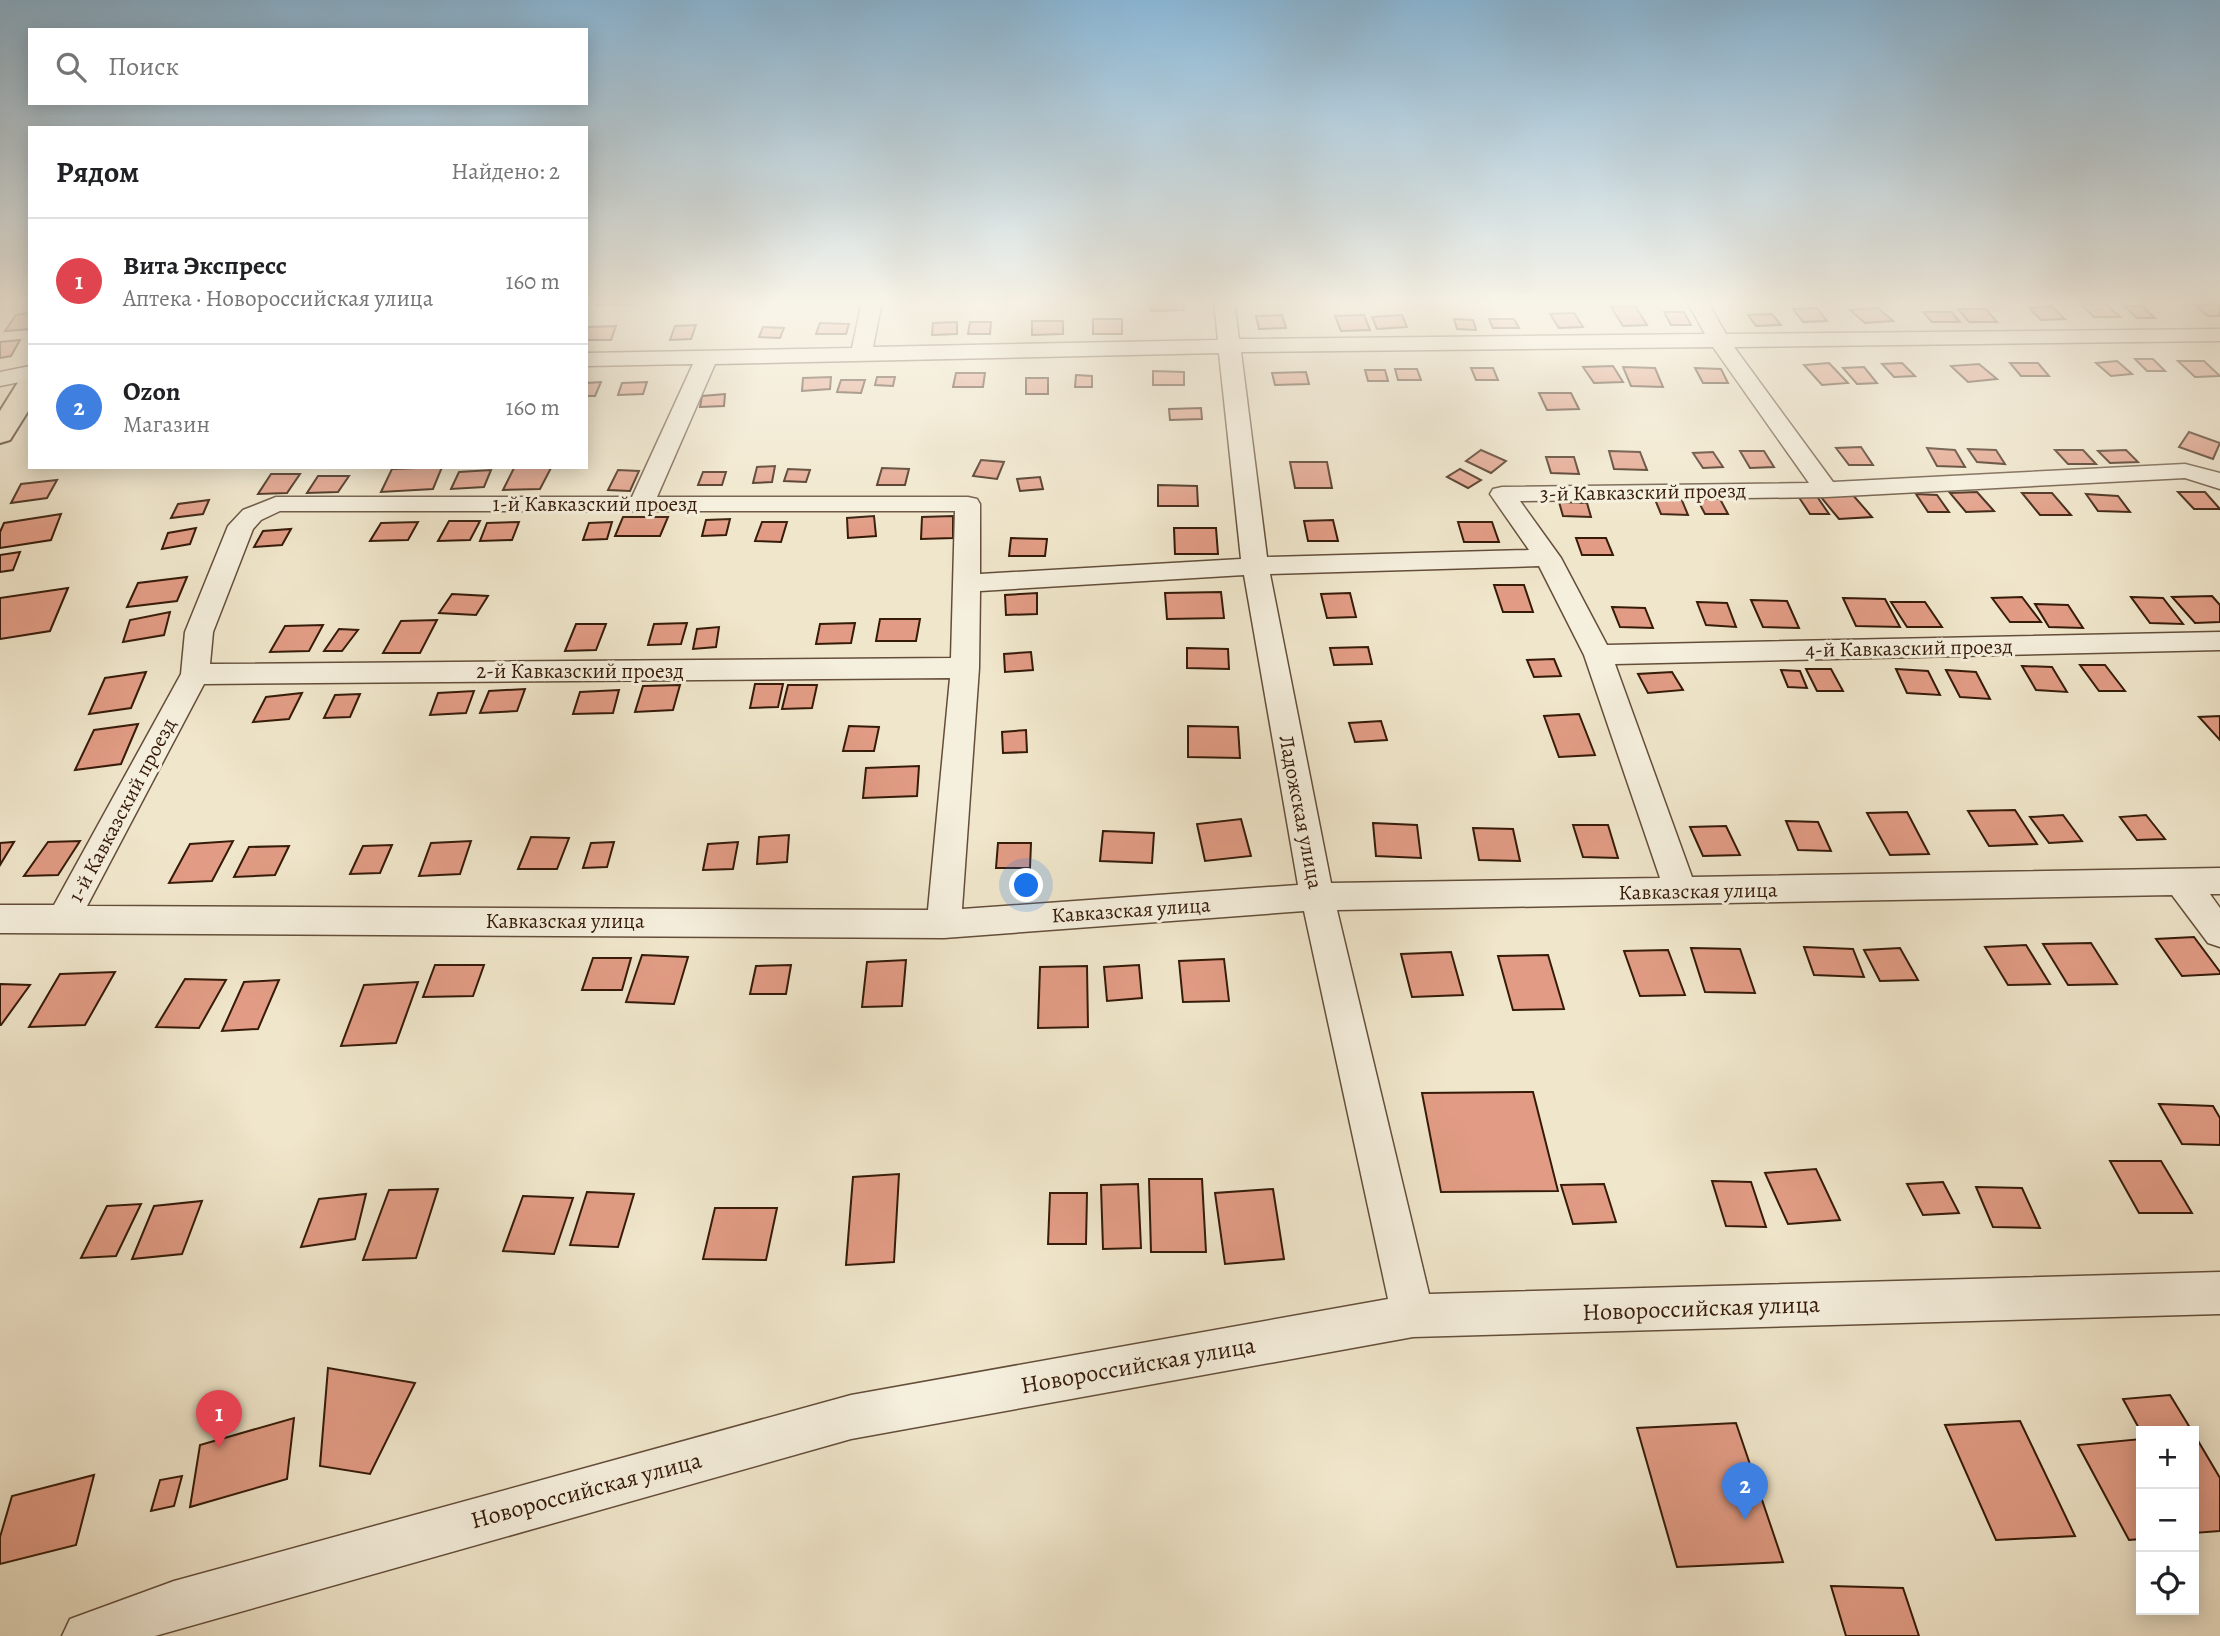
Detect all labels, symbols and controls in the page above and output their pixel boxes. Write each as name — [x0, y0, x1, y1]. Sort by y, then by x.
search box — [28, 28, 588, 105]
icon: search — [52, 48, 90, 86]
text: Поиск — [108, 49, 179, 84]
text: Рядом — [56, 152, 139, 192]
text: Найдено: 2 — [451, 156, 560, 187]
text: Вита Экспресс — [123, 248, 287, 283]
text: 1 — [75, 266, 83, 297]
text: 160 m — [506, 266, 560, 297]
text: Аптека · Новороссийская улица — [123, 283, 433, 314]
text: Ozon — [123, 374, 181, 409]
text: 2 — [73, 392, 85, 423]
text: 160 m — [506, 392, 560, 423]
text: Магазин — [123, 409, 210, 440]
street label: 3-й Кавказский проезд — [1540, 476, 1746, 508]
street label: 1-й Кавказский проезд — [493, 490, 697, 518]
street label: 4-й Кавказский проезд — [1805, 632, 2013, 664]
street label: 2-й Кавказский проезд — [476, 657, 684, 685]
street label: 1-й Кавказский проезд — [62, 713, 182, 907]
street label: Ладожская улица — [1272, 733, 1330, 892]
your location — [1009, 868, 1043, 902]
street label: Кавказская улица — [1618, 876, 1778, 906]
street label: Кавказская улица — [1051, 890, 1212, 930]
street label: Кавказская улица — [485, 907, 645, 935]
street label: Новороссийская улица — [1582, 1288, 1820, 1328]
street label: Новороссийская улица — [1018, 1329, 1258, 1401]
pin: 1 — [196, 1390, 242, 1448]
map controls — [2136, 1426, 2199, 1615]
button: + — [2136, 1426, 2199, 1489]
street label: Новороссийская улица — [467, 1444, 705, 1536]
pin: 2 — [1722, 1462, 1768, 1520]
button: − — [2136, 1489, 2199, 1552]
button: locate — [2136, 1552, 2199, 1615]

